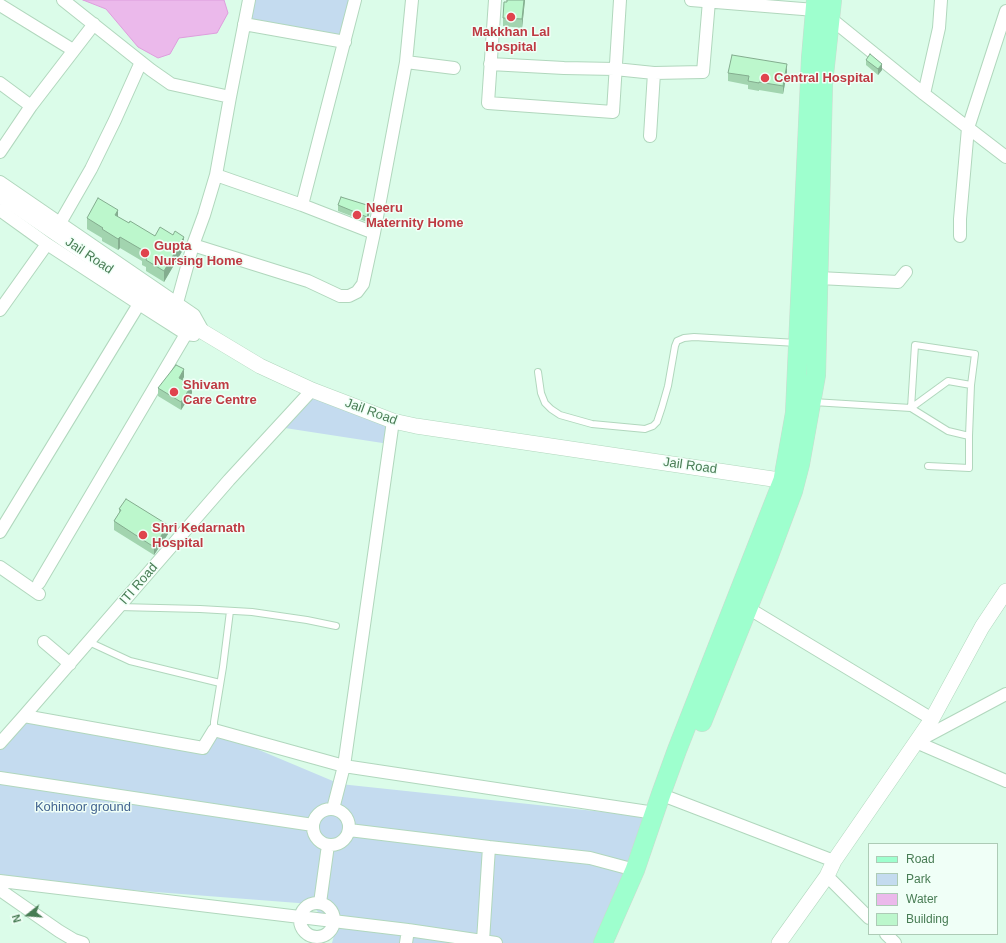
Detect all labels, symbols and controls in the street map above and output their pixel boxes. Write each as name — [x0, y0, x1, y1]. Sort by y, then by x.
marker: Makkhan Lal Hospital — [505, 11, 517, 23]
place label: Makkhan Lal Hospital — [472, 24, 550, 55]
place label: Central Hospital — [774, 70, 874, 86]
marker: Central Hospital — [759, 72, 771, 84]
place label: Neeru Maternity Home — [366, 200, 464, 231]
marker: Neeru Maternity Home — [351, 209, 363, 221]
street label: Jail Road — [62, 234, 116, 278]
place label: Gupta Nursing Home — [154, 238, 243, 269]
marker: Gupta Nursing Home — [139, 247, 151, 259]
place label: Shivam Care Centre — [183, 377, 257, 408]
marker: Shivam Care Centre — [168, 386, 180, 398]
street label: Jail Road — [343, 395, 399, 429]
street label: Jail Road — [662, 455, 718, 477]
place label: Shri Kedarnath Hospital — [152, 520, 245, 551]
marker: Shri Kedarnath Hospital — [137, 529, 149, 541]
street label: ITI Road — [117, 560, 161, 608]
park label: Kohinoor ground — [35, 799, 131, 815]
legend — [868, 843, 998, 935]
text: Road — [906, 852, 935, 866]
text: Park — [906, 872, 931, 886]
text: Water — [906, 892, 938, 906]
north arrow — [8, 895, 48, 935]
text: Building — [906, 912, 949, 926]
text: N — [10, 913, 23, 924]

